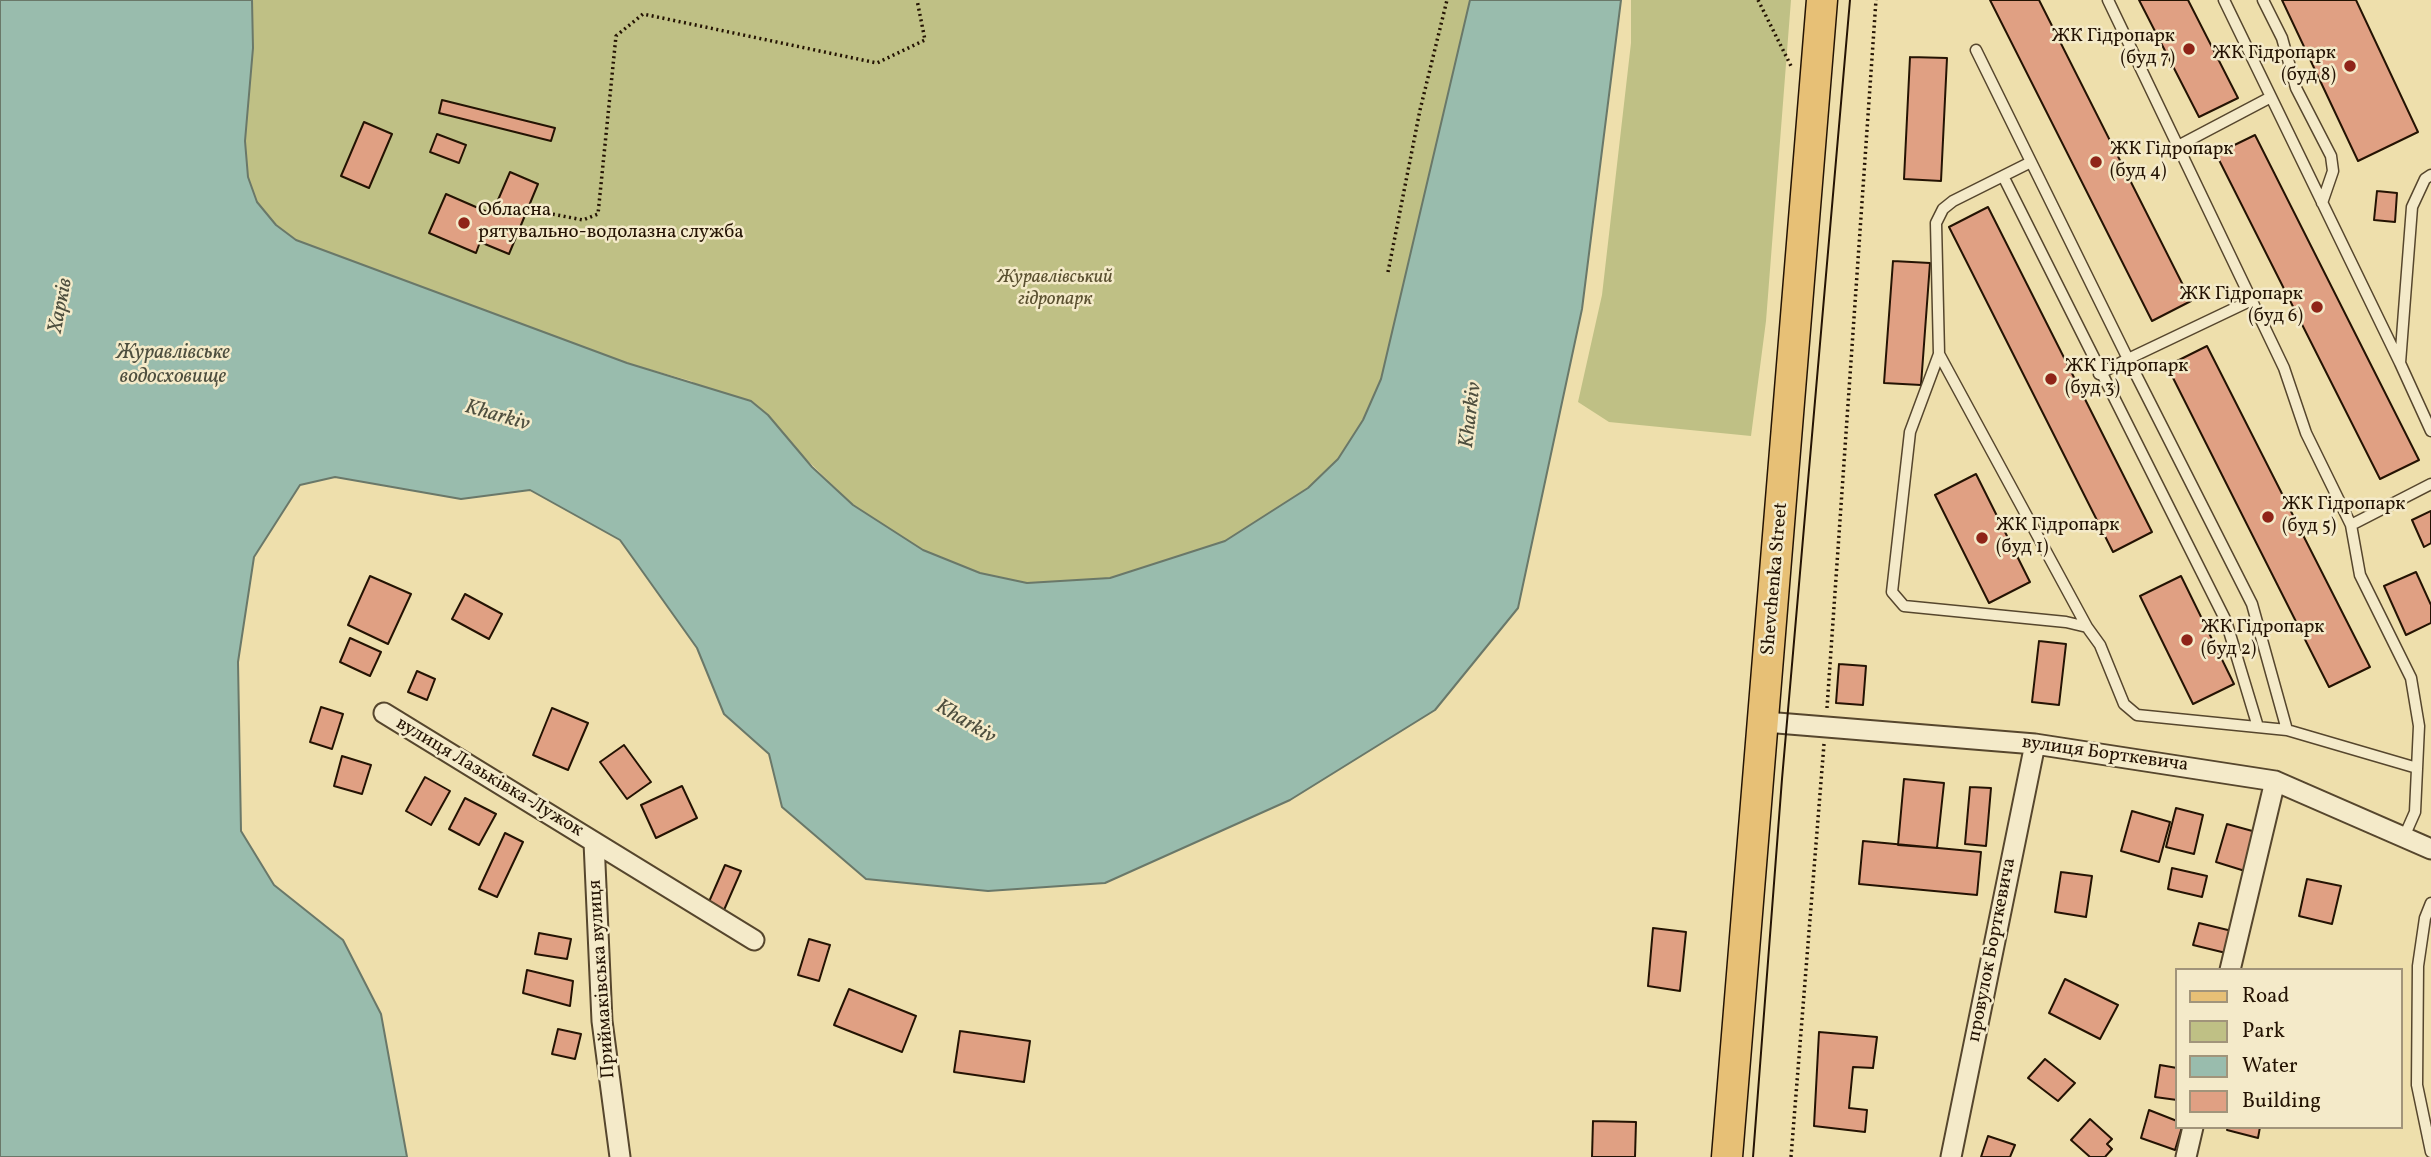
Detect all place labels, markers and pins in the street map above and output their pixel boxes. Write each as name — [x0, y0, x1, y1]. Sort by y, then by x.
place label: ЖК Гідропарк (буд 7) — [2052, 27, 2175, 71]
marker: ЖК Гідропарк (буд 7) — [2181, 41, 2197, 57]
place label: ЖК Гідропарк (буд 8) — [2213, 44, 2336, 88]
marker: ЖК Гідропарк (буд 8) — [2342, 58, 2358, 74]
place label: ЖК Гідропарк (буд 4) — [2110, 140, 2233, 184]
marker: ЖК Гідропарк (буд 4) — [2088, 154, 2104, 170]
place label: Обласна рятувально-водолазна служба — [478, 201, 744, 245]
marker: Обласна рятувально-водолазна служба — [456, 215, 472, 231]
place label: ЖК Гідропарк (буд 6) — [2180, 285, 2303, 329]
marker: ЖК Гідропарк (буд 6) — [2309, 299, 2325, 315]
place label: ЖК Гідропарк (буд 3) — [2065, 357, 2188, 401]
marker: ЖК Гідропарк (буд 3) — [2043, 371, 2059, 387]
place label: ЖК Гідропарк (буд 5) — [2282, 495, 2405, 539]
marker: ЖК Гідропарк (буд 5) — [2260, 509, 2276, 525]
place label: ЖК Гідропарк (буд 1) — [1996, 516, 2119, 560]
marker: ЖК Гідропарк (буд 1) — [1974, 530, 1990, 546]
place label: ЖК Гідропарк (буд 2) — [2201, 618, 2324, 662]
marker: ЖК Гідропарк (буд 2) — [2179, 632, 2195, 648]

